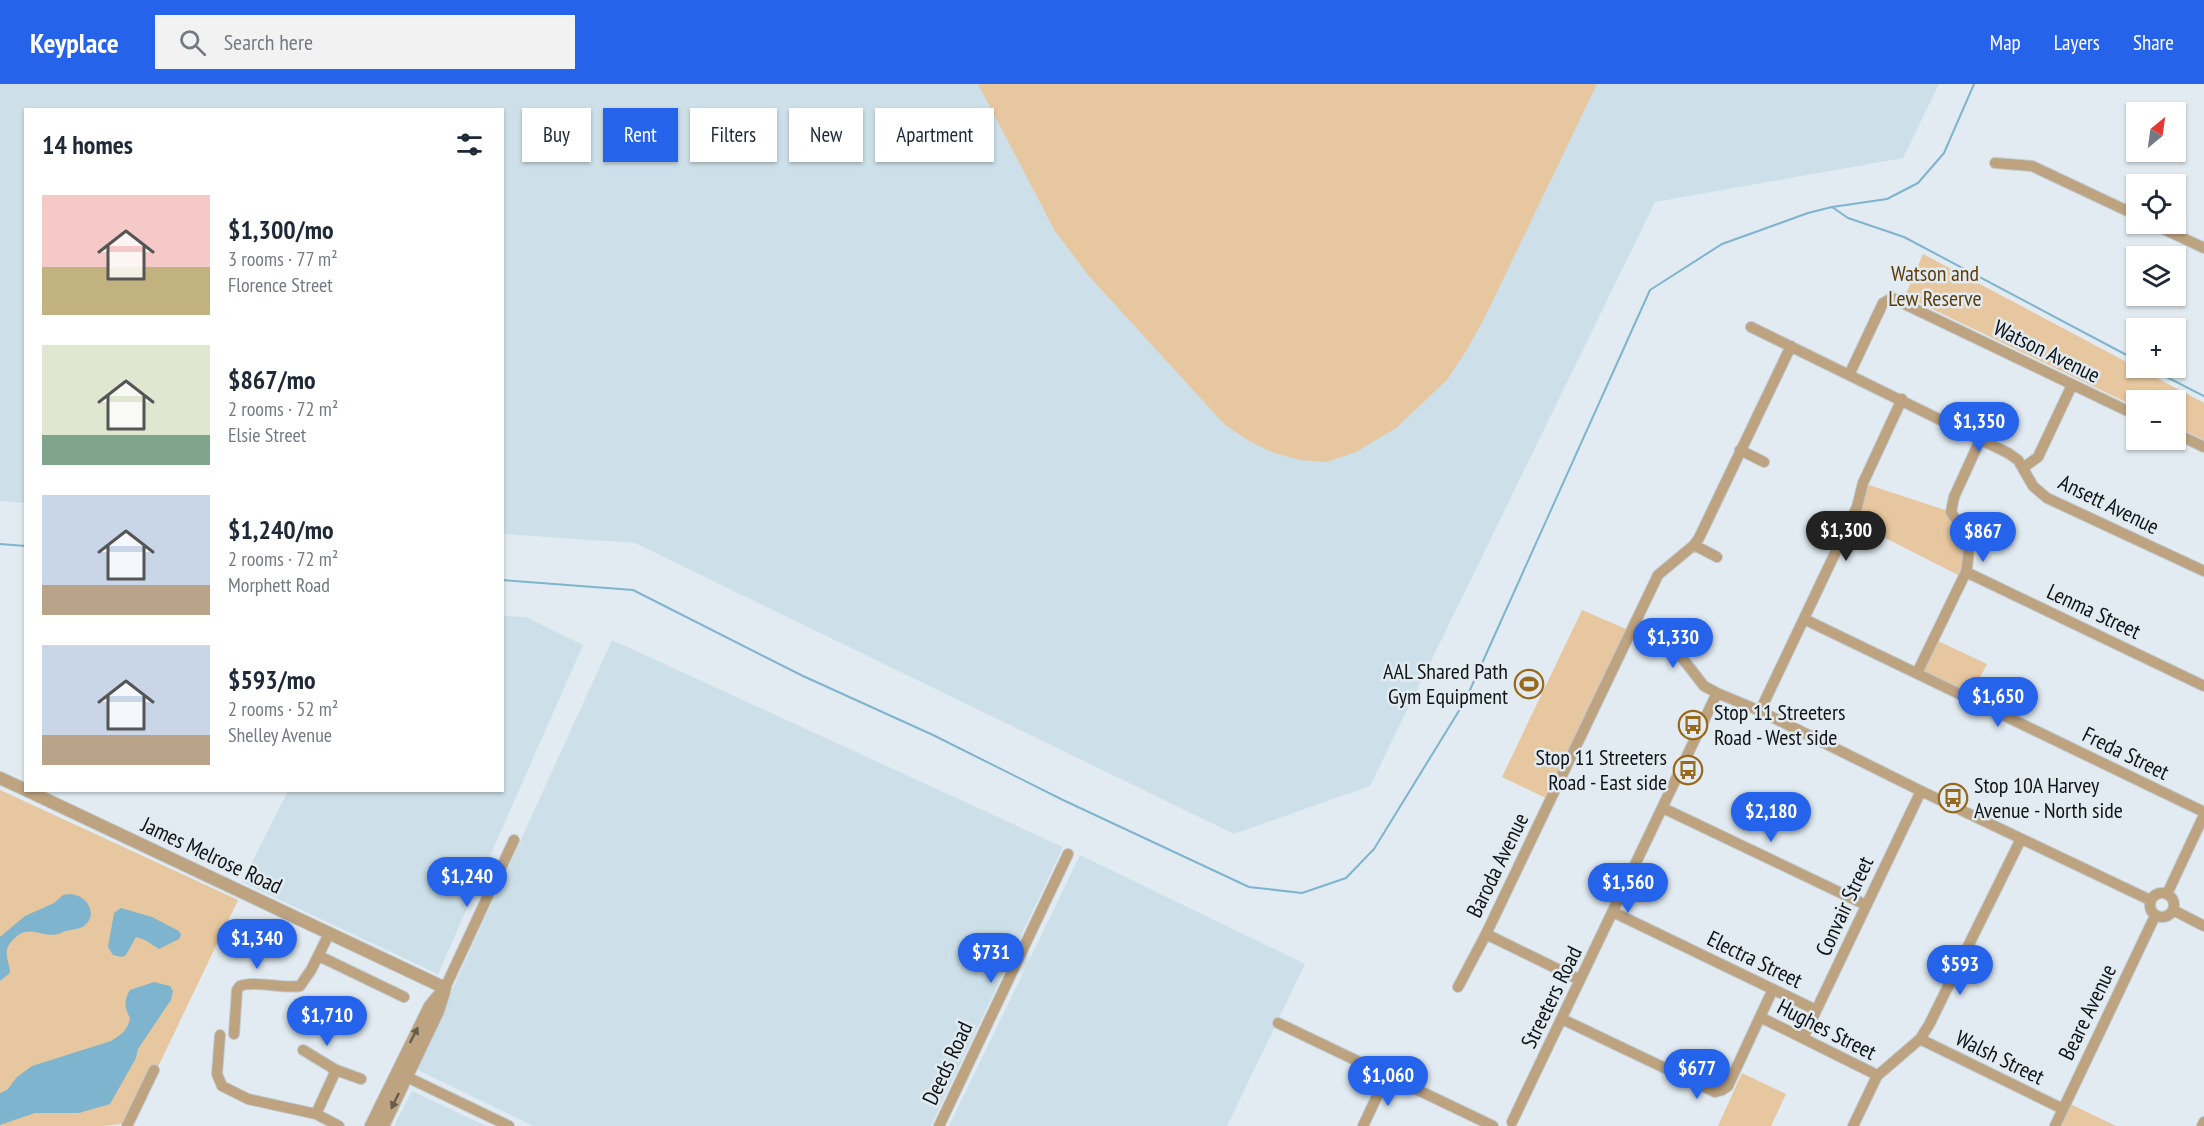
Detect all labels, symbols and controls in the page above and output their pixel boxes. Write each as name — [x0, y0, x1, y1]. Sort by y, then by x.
search box — [155, 15, 575, 69]
text: Keyplace — [30, 24, 119, 61]
icon: search — [176, 26, 209, 59]
text: Search here — [224, 28, 313, 56]
text: Map — [1990, 29, 2021, 56]
text: Layers — [2054, 29, 2100, 56]
text: Share — [2133, 29, 2174, 56]
north arrow — [2126, 102, 2186, 162]
map controls — [2126, 102, 2186, 450]
chip: Buy — [522, 108, 591, 162]
chip: Rent — [603, 108, 678, 162]
chip: Filters — [690, 108, 777, 162]
chip: New — [789, 108, 863, 162]
chip: Apartment — [875, 108, 994, 162]
text: 14 homes — [42, 128, 133, 161]
icon: filters — [453, 128, 486, 161]
button: locate — [2126, 174, 2186, 234]
text: $1,300/mo — [228, 213, 334, 246]
icon: home — [90, 219, 162, 291]
text: 3 rooms · 77 m² — [228, 246, 338, 272]
button: layers — [2126, 246, 2186, 306]
park label: Watson and Lew Reserve — [1888, 259, 1982, 312]
text: Florence Street — [228, 272, 333, 298]
street label: Watson Avenue — [1989, 313, 2105, 389]
button: + — [2126, 318, 2186, 378]
text: $867/mo — [228, 363, 316, 396]
icon: home — [90, 369, 162, 441]
button: − — [2126, 390, 2186, 450]
text: 2 rooms · 72 m² — [228, 396, 338, 422]
pin: $1,350 — [1930, 402, 2028, 453]
text: $1,350 — [1953, 408, 2005, 434]
text: Elsie Street — [228, 422, 306, 448]
street label: Ansett Avenue — [2054, 468, 2164, 540]
pin: $1,300 — [1797, 511, 1895, 562]
pin: $867 — [1947, 512, 2019, 563]
text: $1,240/mo — [228, 513, 334, 546]
text: $1,300 — [1820, 517, 1872, 543]
text: $867 — [1964, 518, 2002, 544]
icon: home — [90, 519, 162, 591]
text: 2 rooms · 72 m² — [228, 546, 338, 572]
text: Morphett Road — [228, 572, 330, 598]
street label: Lenma Street — [2043, 577, 2145, 645]
pin: $1,330 — [1624, 618, 1722, 669]
text: $1,330 — [1647, 624, 1699, 650]
place label: AAL Shared Path Gym Equipment — [1383, 657, 1508, 710]
text: $593/mo — [228, 663, 316, 696]
sports icon: AAL Shared Path Gym Equipment — [1513, 668, 1545, 700]
icon: home — [90, 669, 162, 741]
pin: $1,650 — [1949, 677, 2047, 728]
text: $1,650 — [1972, 683, 2024, 709]
text: 2 rooms · 52 m² — [228, 696, 338, 722]
place label: Stop 11 Streeters Road - West side — [1714, 698, 1845, 751]
bus stop icon: Stop 11 Streeters Road - West side — [1677, 709, 1709, 741]
street label: Freda Street — [2078, 720, 2174, 786]
text: Shelley Avenue — [228, 722, 332, 748]
place label: Stop 11 Streeters Road - East side — [1536, 743, 1667, 796]
bus stop icon: Stop 11 Streeters Road - East side — [1672, 754, 1704, 786]
place label: Stop 10A Harvey Avenue - North side — [1974, 771, 2123, 824]
bus stop icon: Stop 10A Harvey Avenue - North side — [1937, 782, 1969, 814]
pin: $2,180 — [1722, 792, 1820, 843]
text: $2,180 — [1745, 798, 1797, 824]
street label: Baroda Avenue — [1460, 808, 1534, 922]
street label: James Melrose Road — [136, 810, 287, 900]
street label: Convair Street — [1809, 852, 1879, 960]
pin: $1,240 — [418, 857, 516, 908]
text: $1,240 — [441, 863, 493, 889]
pin: $1,560 — [1579, 863, 1677, 914]
text: $1,560 — [1602, 869, 1654, 895]
pin: $1,340 — [208, 919, 306, 970]
street label: Electra Street — [1703, 924, 1807, 994]
text: $1,340 — [231, 925, 283, 951]
pin: $731 — [955, 933, 1027, 984]
text: $731 — [972, 939, 1010, 965]
street label: Streeters Road — [1514, 941, 1588, 1053]
pin: $593 — [1924, 945, 1996, 996]
text: $593 — [1941, 951, 1979, 977]
street label: Beare Avenue — [2052, 960, 2122, 1064]
street label: Hughes Street — [1773, 992, 1881, 1066]
pin: $1,710 — [278, 996, 376, 1047]
text: $1,710 — [301, 1002, 353, 1028]
street label: Deeds Road — [916, 1017, 978, 1109]
street label: Walsh Street — [1951, 1024, 2049, 1090]
one-way arrow — [410, 1027, 419, 1044]
pin: $677 — [1661, 1049, 1733, 1100]
text: $677 — [1678, 1055, 1716, 1081]
pin: $1,060 — [1339, 1056, 1437, 1107]
text: $1,060 — [1362, 1062, 1414, 1088]
one-way arrow — [390, 1093, 399, 1110]

